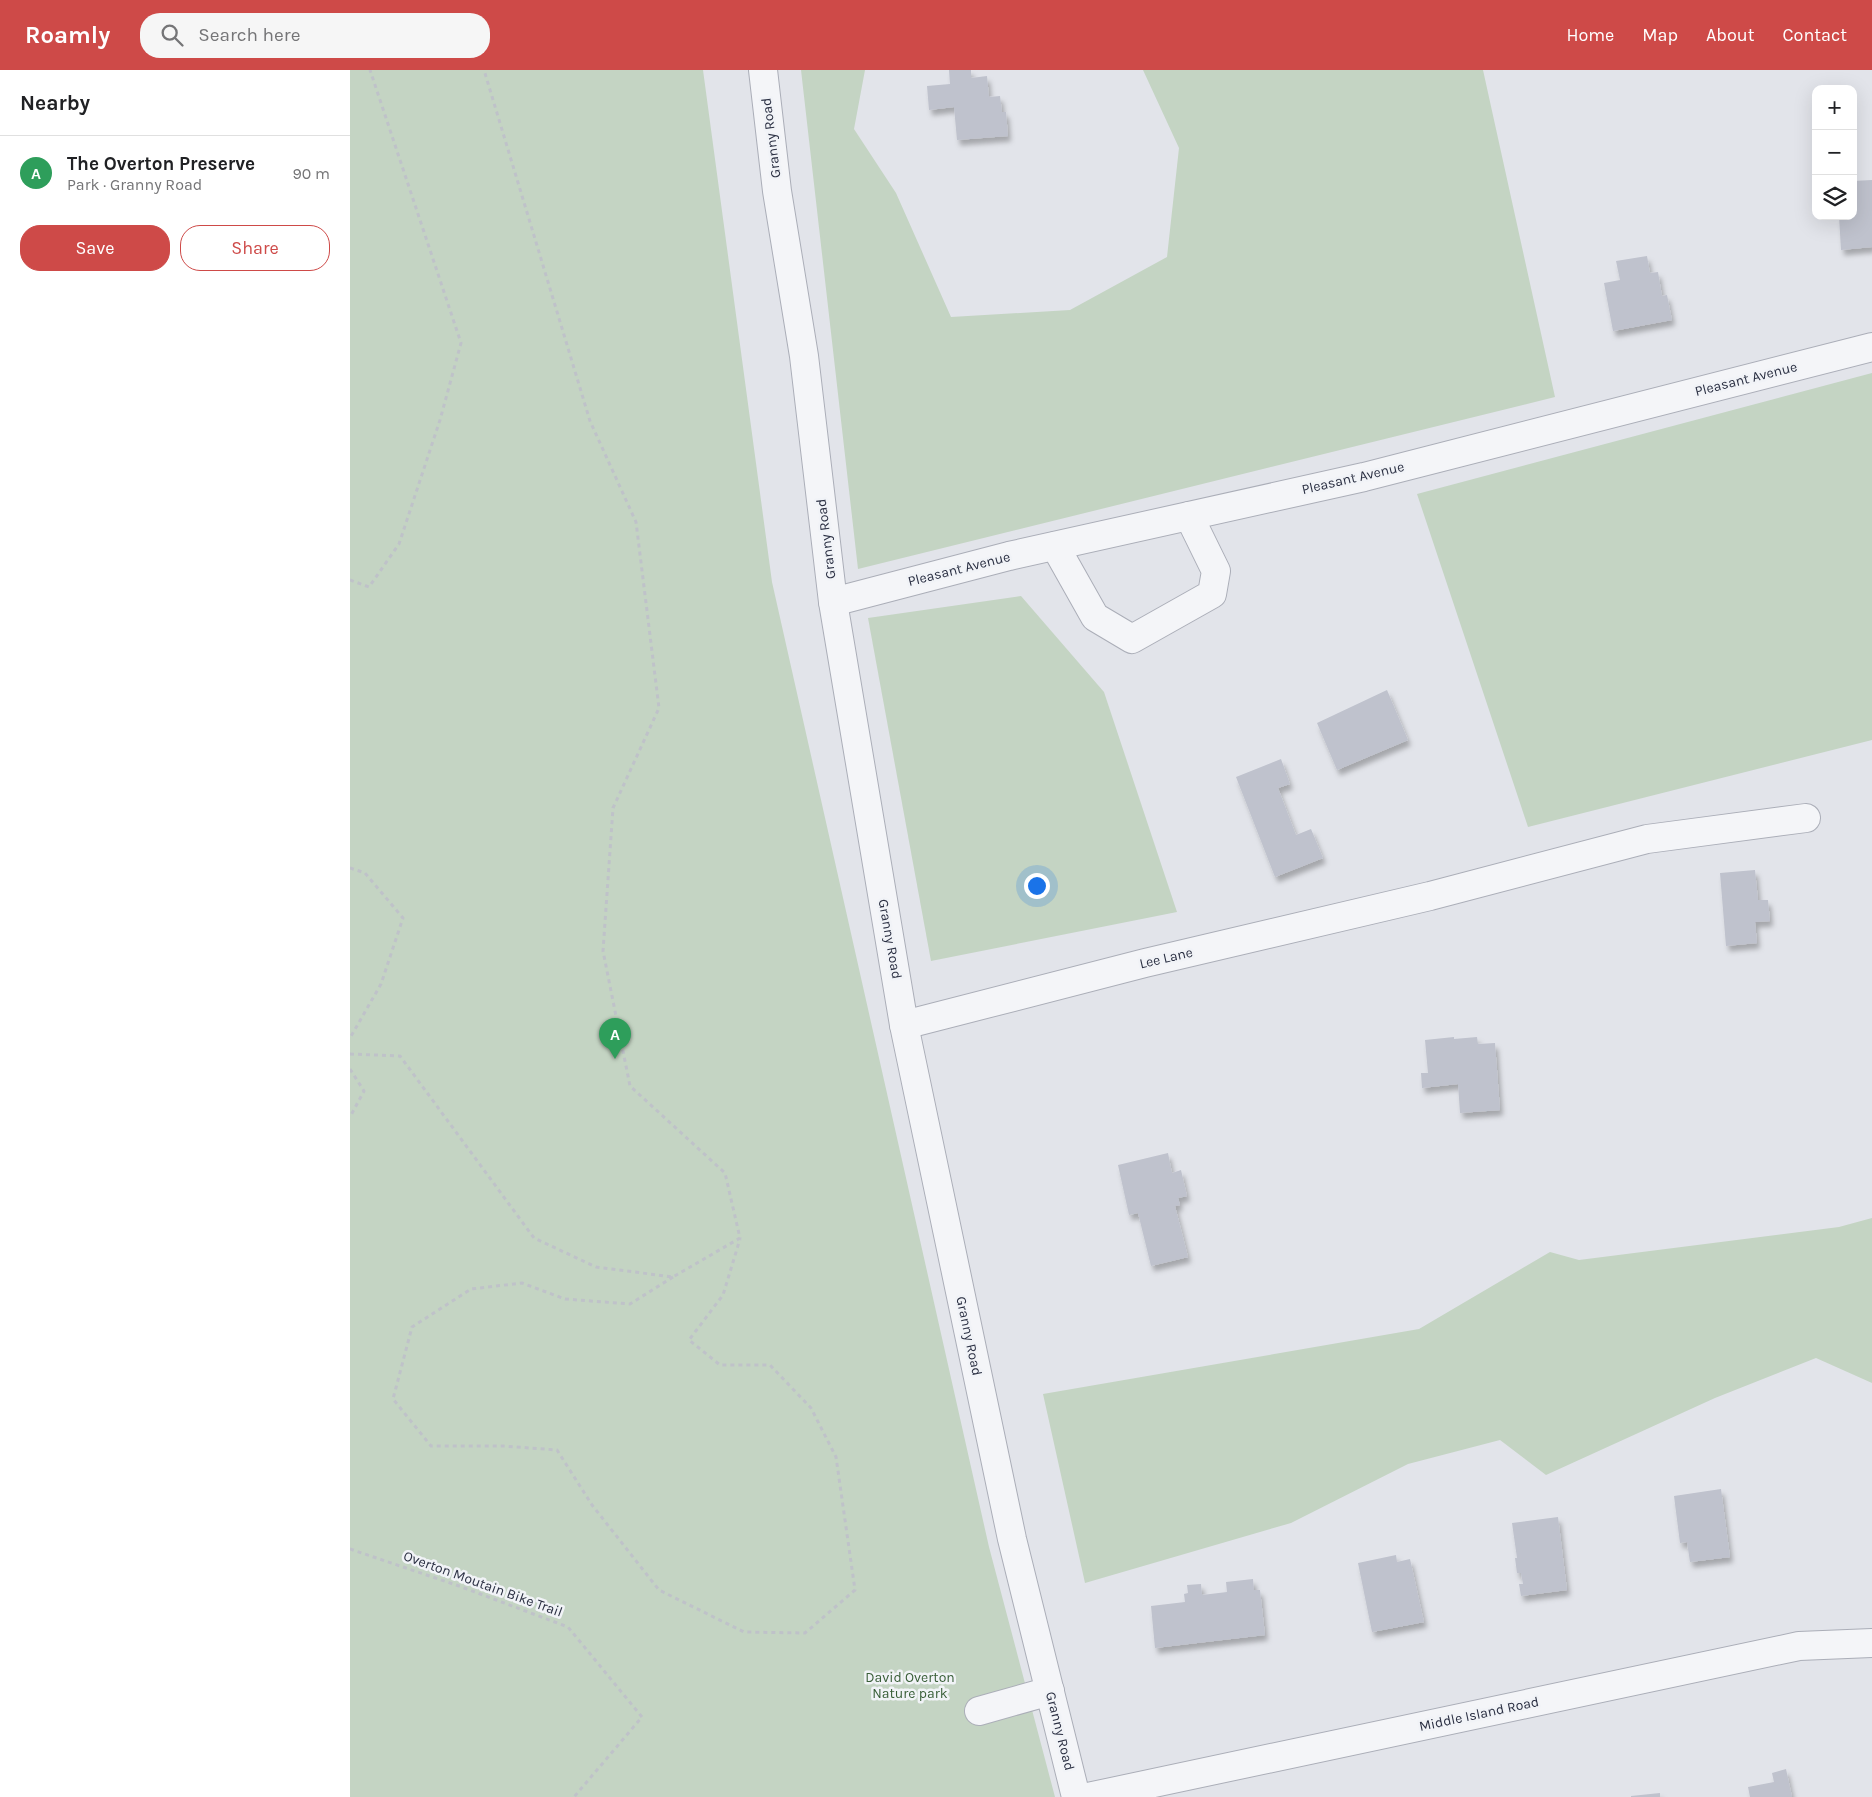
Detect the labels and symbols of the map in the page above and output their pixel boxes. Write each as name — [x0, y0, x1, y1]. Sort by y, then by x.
street label: Granny Road — [758, 97, 784, 179]
street label: Pleasant Avenue — [1693, 358, 1799, 400]
street label: Pleasant Avenue — [1300, 458, 1406, 498]
street label: Granny Road — [813, 498, 839, 580]
street label: Pleasant Avenue — [906, 548, 1012, 590]
your location — [1024, 873, 1050, 899]
street label: Granny Road — [875, 898, 905, 980]
street label: Lee Lane — [1138, 944, 1194, 972]
pin: A — [599, 1018, 631, 1059]
street label: Granny Road — [952, 1295, 986, 1377]
street label: Overton Moutain Bike Trail — [401, 1547, 565, 1621]
park label: David Overton Nature park — [865, 1669, 955, 1702]
street label: Granny Road — [1042, 1690, 1078, 1772]
street label: Middle Island Road — [1417, 1693, 1541, 1735]

